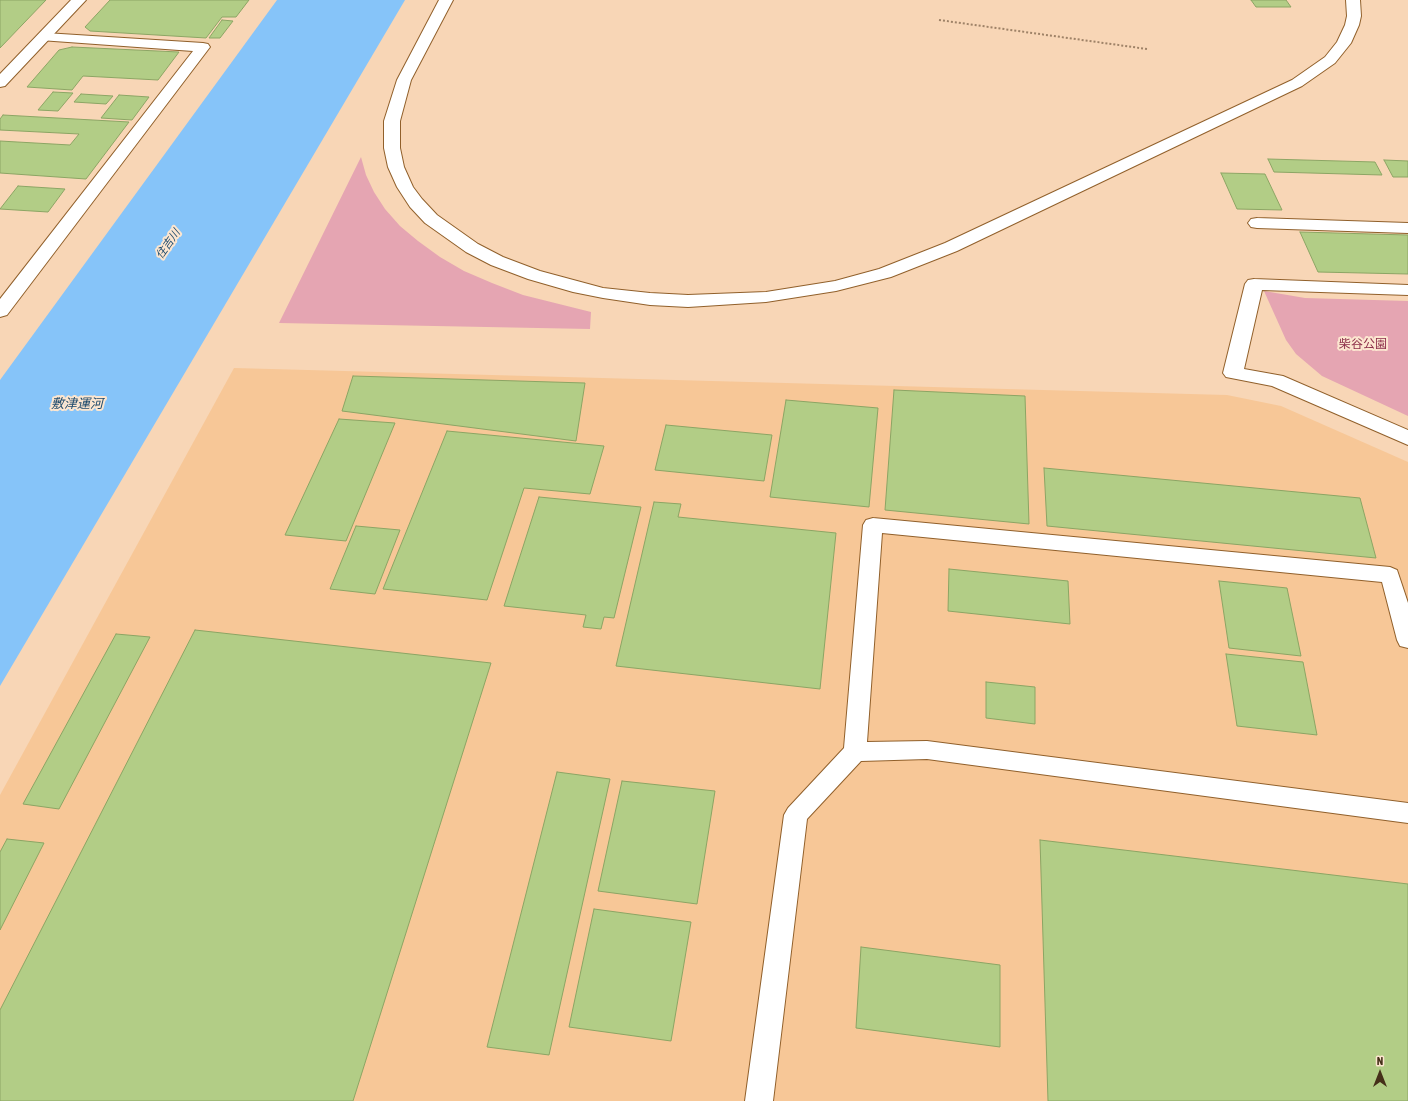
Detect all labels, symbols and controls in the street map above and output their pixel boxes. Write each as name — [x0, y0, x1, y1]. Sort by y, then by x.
water label: 住吉川 — [153, 227, 183, 261]
park label: 柴谷公園 — [1339, 337, 1387, 351]
water label: 敷津運河 — [51, 396, 103, 412]
north arrow — [1360, 1053, 1400, 1093]
text: N — [1377, 1055, 1383, 1067]

